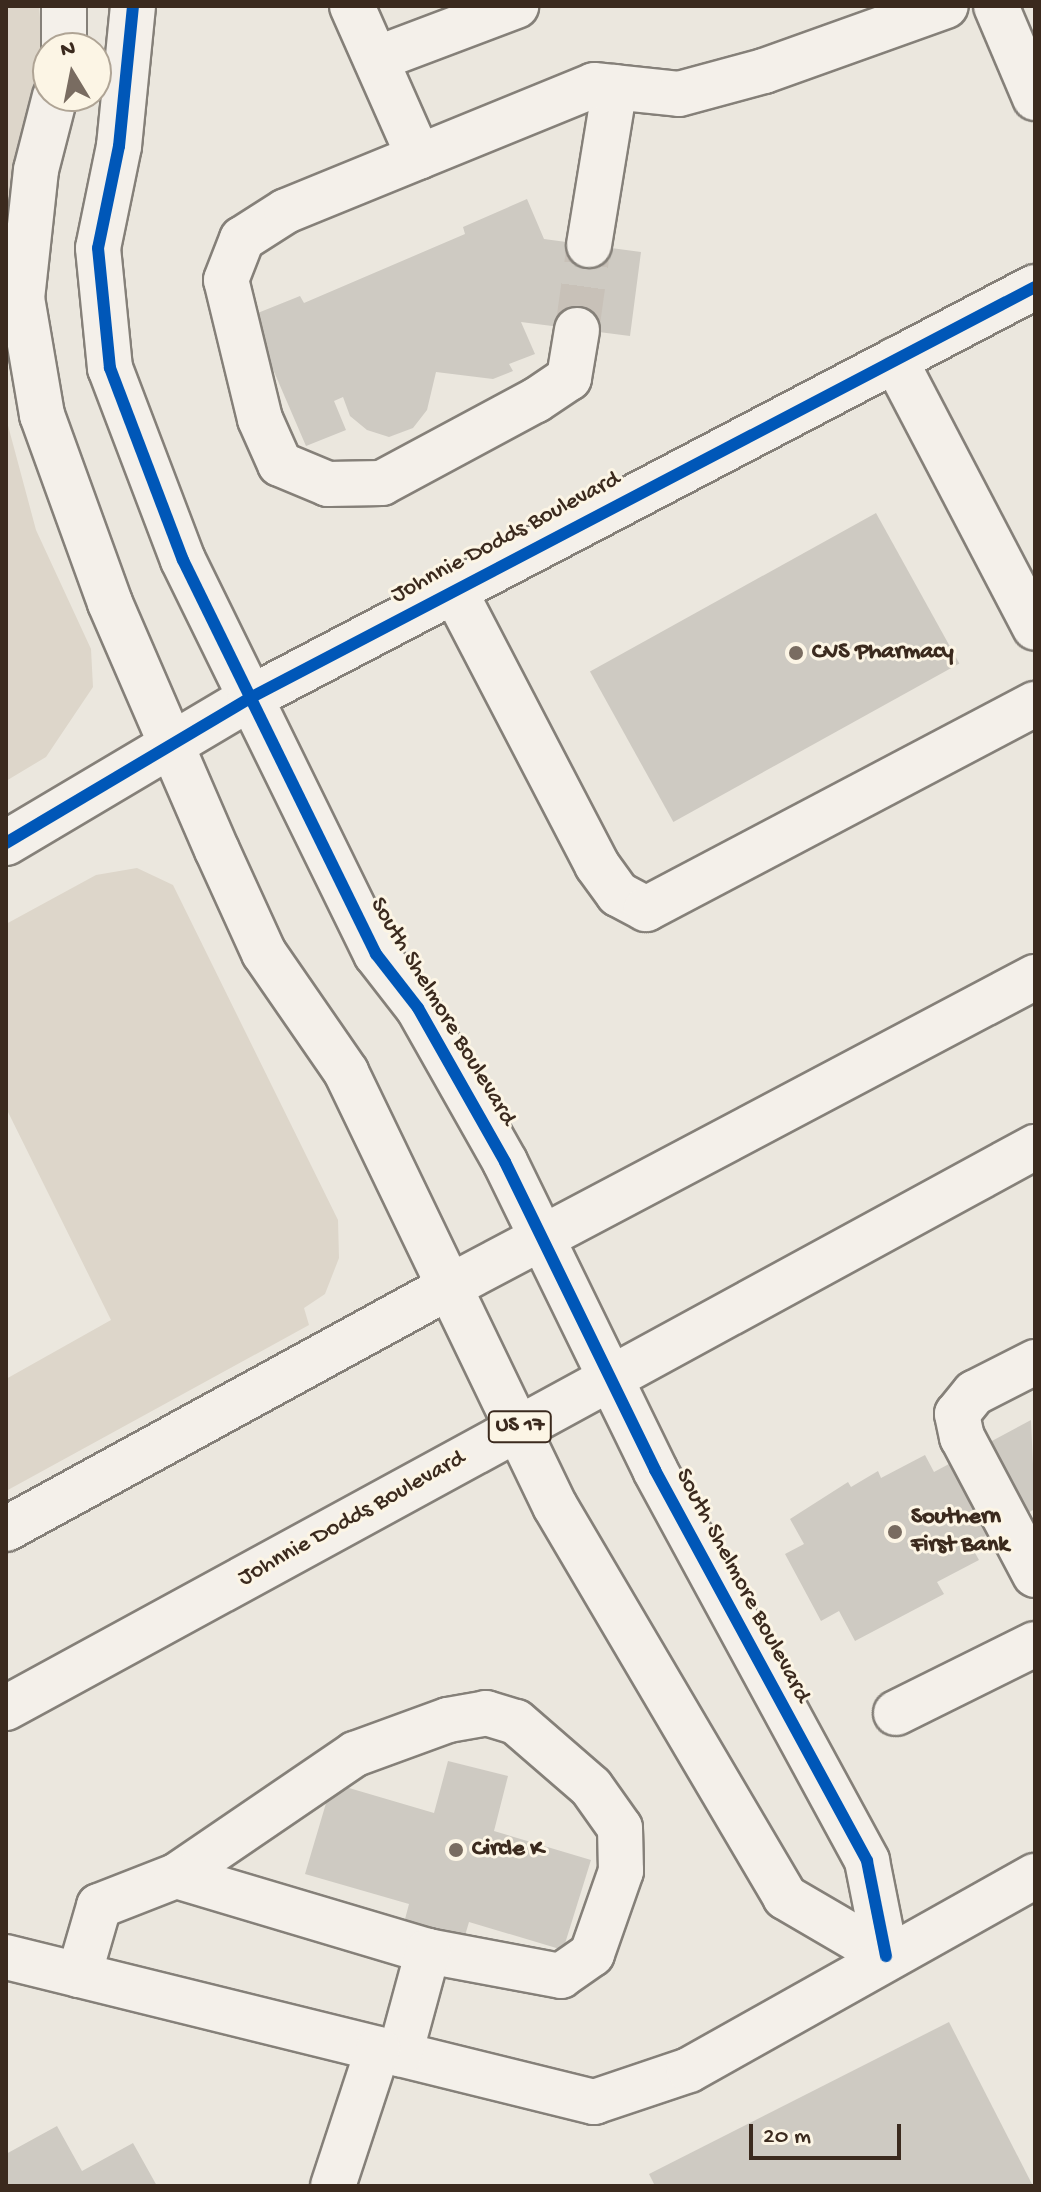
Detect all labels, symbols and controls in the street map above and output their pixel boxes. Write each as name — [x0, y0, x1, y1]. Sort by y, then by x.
north arrow — [32, 32, 112, 112]
text: N — [59, 36, 78, 64]
street label: Johnnie Dodds Boulevard — [387, 465, 625, 611]
place label: CVS Pharmacy — [812, 639, 953, 667]
marker: CVS Pharmacy — [787, 644, 805, 662]
street label: South Shelmore Boulevard — [362, 893, 522, 1131]
road number: US 17 — [486, 1409, 554, 1445]
street label: Johnnie Dodds Boulevard — [233, 1445, 471, 1593]
street label: South Shelmore Boulevard — [668, 1464, 816, 1708]
place label: Southern First Bank — [911, 1504, 1009, 1560]
marker: Southern First Bank — [886, 1523, 904, 1541]
place label: Circle K — [472, 1836, 543, 1864]
marker: Circle K — [447, 1841, 465, 1859]
scale bar — [753, 2108, 905, 2158]
text: 20 m — [763, 2123, 811, 2152]

